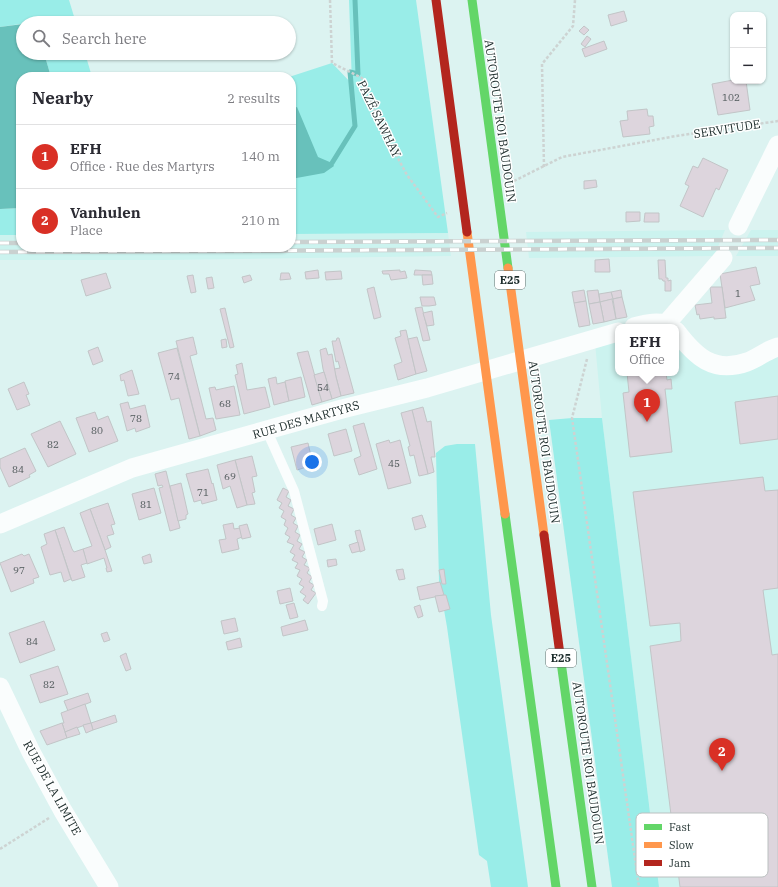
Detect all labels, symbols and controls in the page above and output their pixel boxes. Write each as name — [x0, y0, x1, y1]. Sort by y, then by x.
map controls — [730, 12, 766, 84]
button: + — [730, 12, 766, 48]
search box — [16, 16, 296, 60]
icon: search — [30, 27, 52, 49]
text: Search here — [62, 29, 147, 48]
street label: AUTOROUTE ROI BAUDOUIN — [482, 39, 519, 203]
button: − — [730, 48, 766, 84]
street label: PAZÊ SAWHAY — [354, 78, 405, 160]
text: Nearby — [32, 87, 93, 109]
text: 2 results — [227, 90, 280, 107]
house number: 102 — [722, 91, 740, 104]
street label: SERVITUDE — [692, 116, 761, 141]
text: EFH — [70, 139, 102, 158]
text: 1 — [41, 148, 49, 165]
text: 140 m — [241, 148, 280, 165]
text: Office · Rue des Martyrs — [70, 158, 215, 175]
text: Vanhulen — [70, 203, 141, 222]
text: 2 — [41, 212, 49, 229]
text: 210 m — [241, 212, 280, 229]
text: Place — [70, 222, 103, 239]
road number: E25 — [495, 271, 525, 289]
house number: 1 — [735, 287, 741, 300]
popup — [615, 324, 679, 376]
text: EFH — [629, 332, 661, 351]
text: Office — [629, 351, 665, 368]
street label: AUTOROUTE ROI BAUDOUIN — [526, 360, 563, 524]
house number: 74 — [168, 370, 180, 383]
house number: 54 — [317, 381, 329, 394]
pin: 1 — [634, 389, 660, 422]
house number: 68 — [219, 397, 231, 410]
street label: RUE DES MARTYRS — [251, 397, 361, 442]
house number: 78 — [130, 412, 142, 425]
house number: 80 — [91, 424, 103, 437]
house number: 82 — [47, 438, 59, 451]
your location — [302, 452, 322, 472]
house number: 45 — [388, 457, 400, 470]
house number: 84 — [12, 463, 24, 476]
house number: 69 — [224, 470, 236, 483]
house number: 71 — [197, 486, 209, 499]
house number: 81 — [140, 498, 152, 511]
house number: 97 — [13, 564, 25, 577]
house number: 84 — [26, 635, 38, 648]
road number: E25 — [546, 649, 576, 667]
house number: 82 — [43, 678, 55, 691]
street label: AUTOROUTE ROI BAUDOUIN — [570, 681, 607, 845]
street label: RUE DE LA LIMITE — [20, 738, 85, 838]
pin: 2 — [709, 738, 735, 771]
legend — [636, 813, 768, 877]
text: Fast — [669, 820, 691, 834]
text: Slow — [669, 838, 694, 852]
text: Jam — [669, 856, 691, 870]

